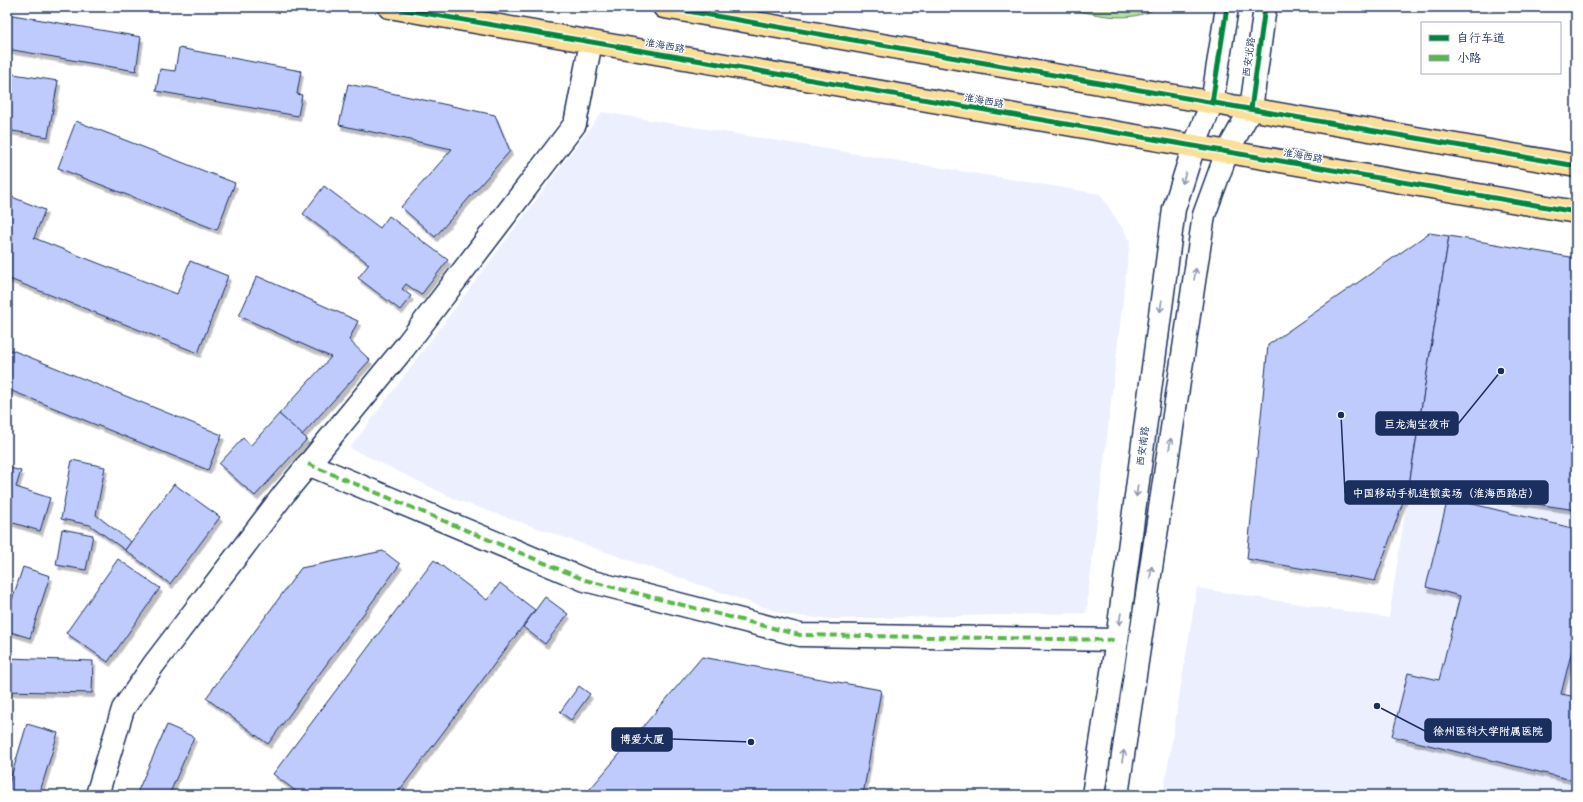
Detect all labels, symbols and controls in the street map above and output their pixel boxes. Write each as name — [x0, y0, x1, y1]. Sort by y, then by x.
legend — [1421, 22, 1561, 74]
text: 自行车道 — [1457, 29, 1505, 48]
street label: 淮海西路 — [644, 35, 686, 57]
street label: 西安北路 — [1238, 36, 1260, 78]
text: 小路 — [1457, 49, 1481, 68]
street label: 淮海西路 — [963, 90, 1005, 112]
street label: 淮海西路 — [1282, 145, 1324, 167]
one-way arrow — [1179, 172, 1187, 184]
one-way arrow — [1191, 268, 1199, 281]
one-way arrow — [1157, 299, 1165, 312]
callout: 巨龙淘宝夜市 — [1376, 412, 1458, 435]
text: 巨龙淘宝夜市 — [1384, 416, 1450, 434]
street label: 西安南路 — [1132, 425, 1154, 467]
one-way arrow — [1166, 438, 1174, 451]
callout: 中国移动手机连锁卖场（淮海西路店） — [1345, 481, 1548, 504]
one-way arrow — [1133, 484, 1141, 497]
text: 中国移动手机连锁卖场（淮海西路店） — [1353, 485, 1540, 503]
one-way arrow — [1147, 566, 1155, 579]
one-way arrow — [1116, 612, 1124, 625]
callout: 徐州医科大学附属医院 — [1425, 719, 1551, 742]
text: 徐州医科大学附属医院 — [1433, 723, 1543, 741]
callout: 博爱大厦 — [612, 728, 672, 751]
text: 博爱大厦 — [620, 731, 664, 749]
one-way arrow — [1119, 750, 1127, 763]

